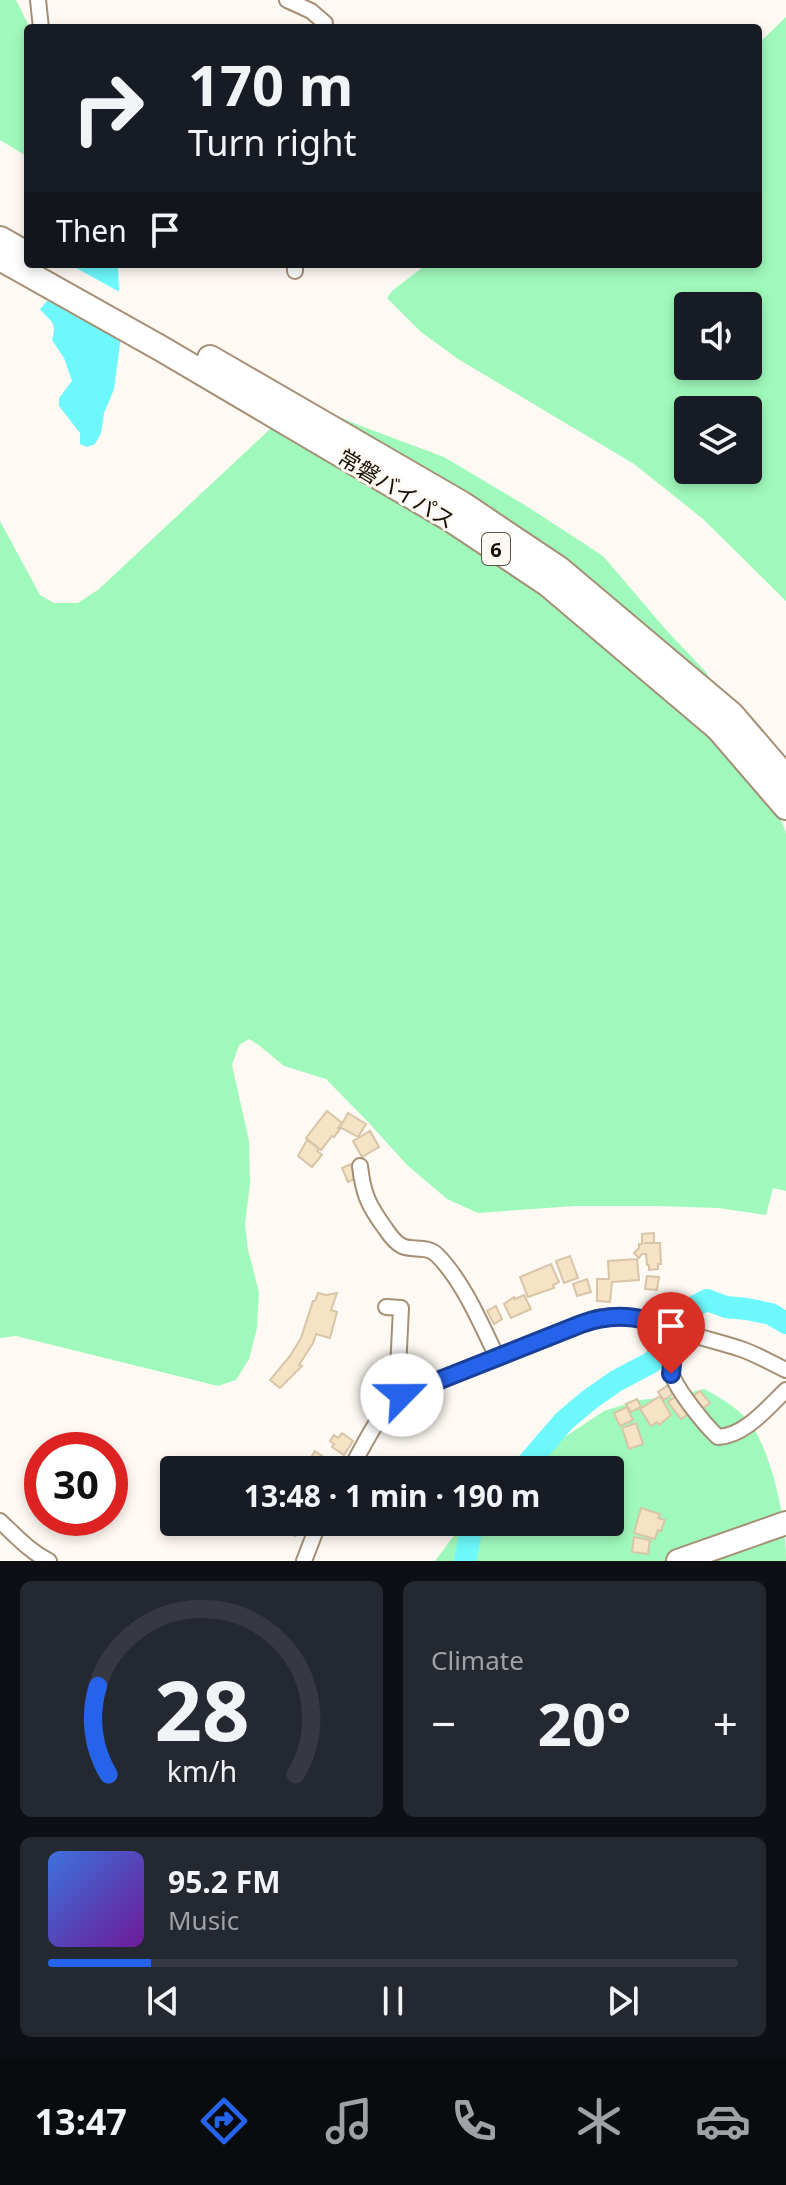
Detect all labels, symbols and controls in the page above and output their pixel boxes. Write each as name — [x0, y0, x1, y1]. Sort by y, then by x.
text: 170 m — [188, 46, 353, 122]
icon: right — [56, 56, 160, 160]
text: Turn right — [188, 118, 356, 167]
icon: arrive — [143, 208, 187, 252]
text: Then — [56, 210, 127, 251]
map controls — [674, 292, 762, 484]
button: sound — [674, 292, 762, 380]
button: layers — [674, 396, 762, 484]
street label: 常磐バイパス — [333, 441, 461, 535]
road number: 6 — [482, 533, 510, 565]
pin — [637, 1292, 705, 1374]
icon: arrive — [649, 1304, 693, 1348]
position arrow — [360, 1353, 444, 1437]
speed limit sign: 30 — [24, 1432, 128, 1536]
text: 13:48 · 1 min · 190 m — [244, 1475, 540, 1516]
text: Climate — [431, 1642, 524, 1678]
text: 28 — [154, 1652, 249, 1765]
text: 20° — [537, 1682, 632, 1764]
text: − — [431, 1693, 456, 1753]
text: + — [713, 1693, 738, 1753]
text: km/h — [166, 1751, 237, 1790]
text: 95.2 FM — [168, 1861, 280, 1902]
text: Music — [168, 1902, 239, 1938]
icon: previous — [141, 1979, 185, 2023]
icon: pause — [371, 1979, 415, 2023]
icon: next — [601, 1979, 645, 2023]
icon: directions — [196, 2093, 252, 2149]
icon: music — [321, 2093, 377, 2149]
icon: phone — [446, 2093, 502, 2149]
icon: climate — [571, 2093, 627, 2149]
icon: car — [695, 2093, 751, 2149]
text: 13:47 — [34, 2097, 127, 2146]

